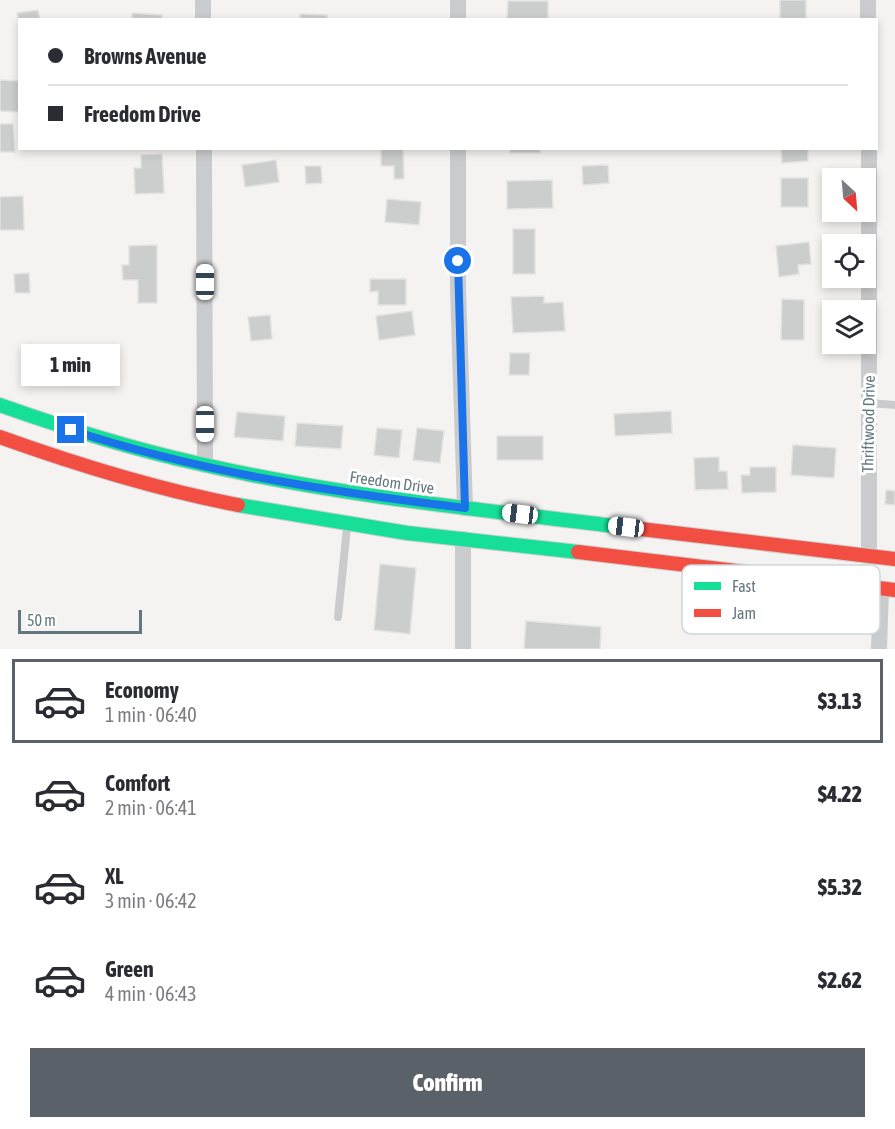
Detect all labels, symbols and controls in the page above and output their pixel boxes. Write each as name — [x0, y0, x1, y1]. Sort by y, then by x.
text: Browns Avenue — [84, 43, 207, 69]
text: Freedom Drive — [84, 101, 201, 127]
north arrow — [822, 168, 876, 222]
map controls — [822, 168, 876, 354]
button: locate — [822, 234, 876, 288]
route start — [444, 247, 471, 274]
car — [196, 264, 214, 300]
button: layers — [822, 300, 876, 354]
callout: 1 min — [22, 343, 121, 385]
text: 1 min — [50, 353, 91, 376]
street label: Thriftwood Drive — [858, 375, 878, 473]
car — [196, 406, 214, 442]
route end — [57, 416, 84, 443]
street label: Freedom Drive — [349, 467, 435, 497]
car — [501, 503, 539, 525]
car — [607, 516, 645, 538]
legend — [682, 565, 880, 634]
text: Fast — [732, 577, 756, 595]
text: Jam — [732, 604, 756, 622]
scale bar — [18, 607, 142, 634]
text: 50 m — [27, 611, 56, 629]
icon: car — [33, 674, 87, 728]
text: Economy — [105, 677, 179, 703]
text: $3.13 — [818, 688, 862, 714]
text: 1 min · 06:40 — [105, 703, 197, 726]
icon: car — [33, 767, 87, 821]
text: Comfort — [105, 770, 170, 796]
text: $4.22 — [818, 781, 862, 807]
text: 2 min · 06:41 — [105, 796, 197, 819]
icon: car — [33, 860, 87, 914]
text: XL — [105, 863, 123, 889]
text: $5.32 — [818, 874, 862, 900]
text: 3 min · 06:42 — [105, 889, 197, 912]
icon: car — [33, 953, 87, 1007]
text: Green — [105, 956, 154, 982]
text: $2.62 — [818, 967, 862, 993]
text: 4 min · 06:43 — [105, 982, 197, 1005]
button: Confirm — [30, 1048, 865, 1117]

